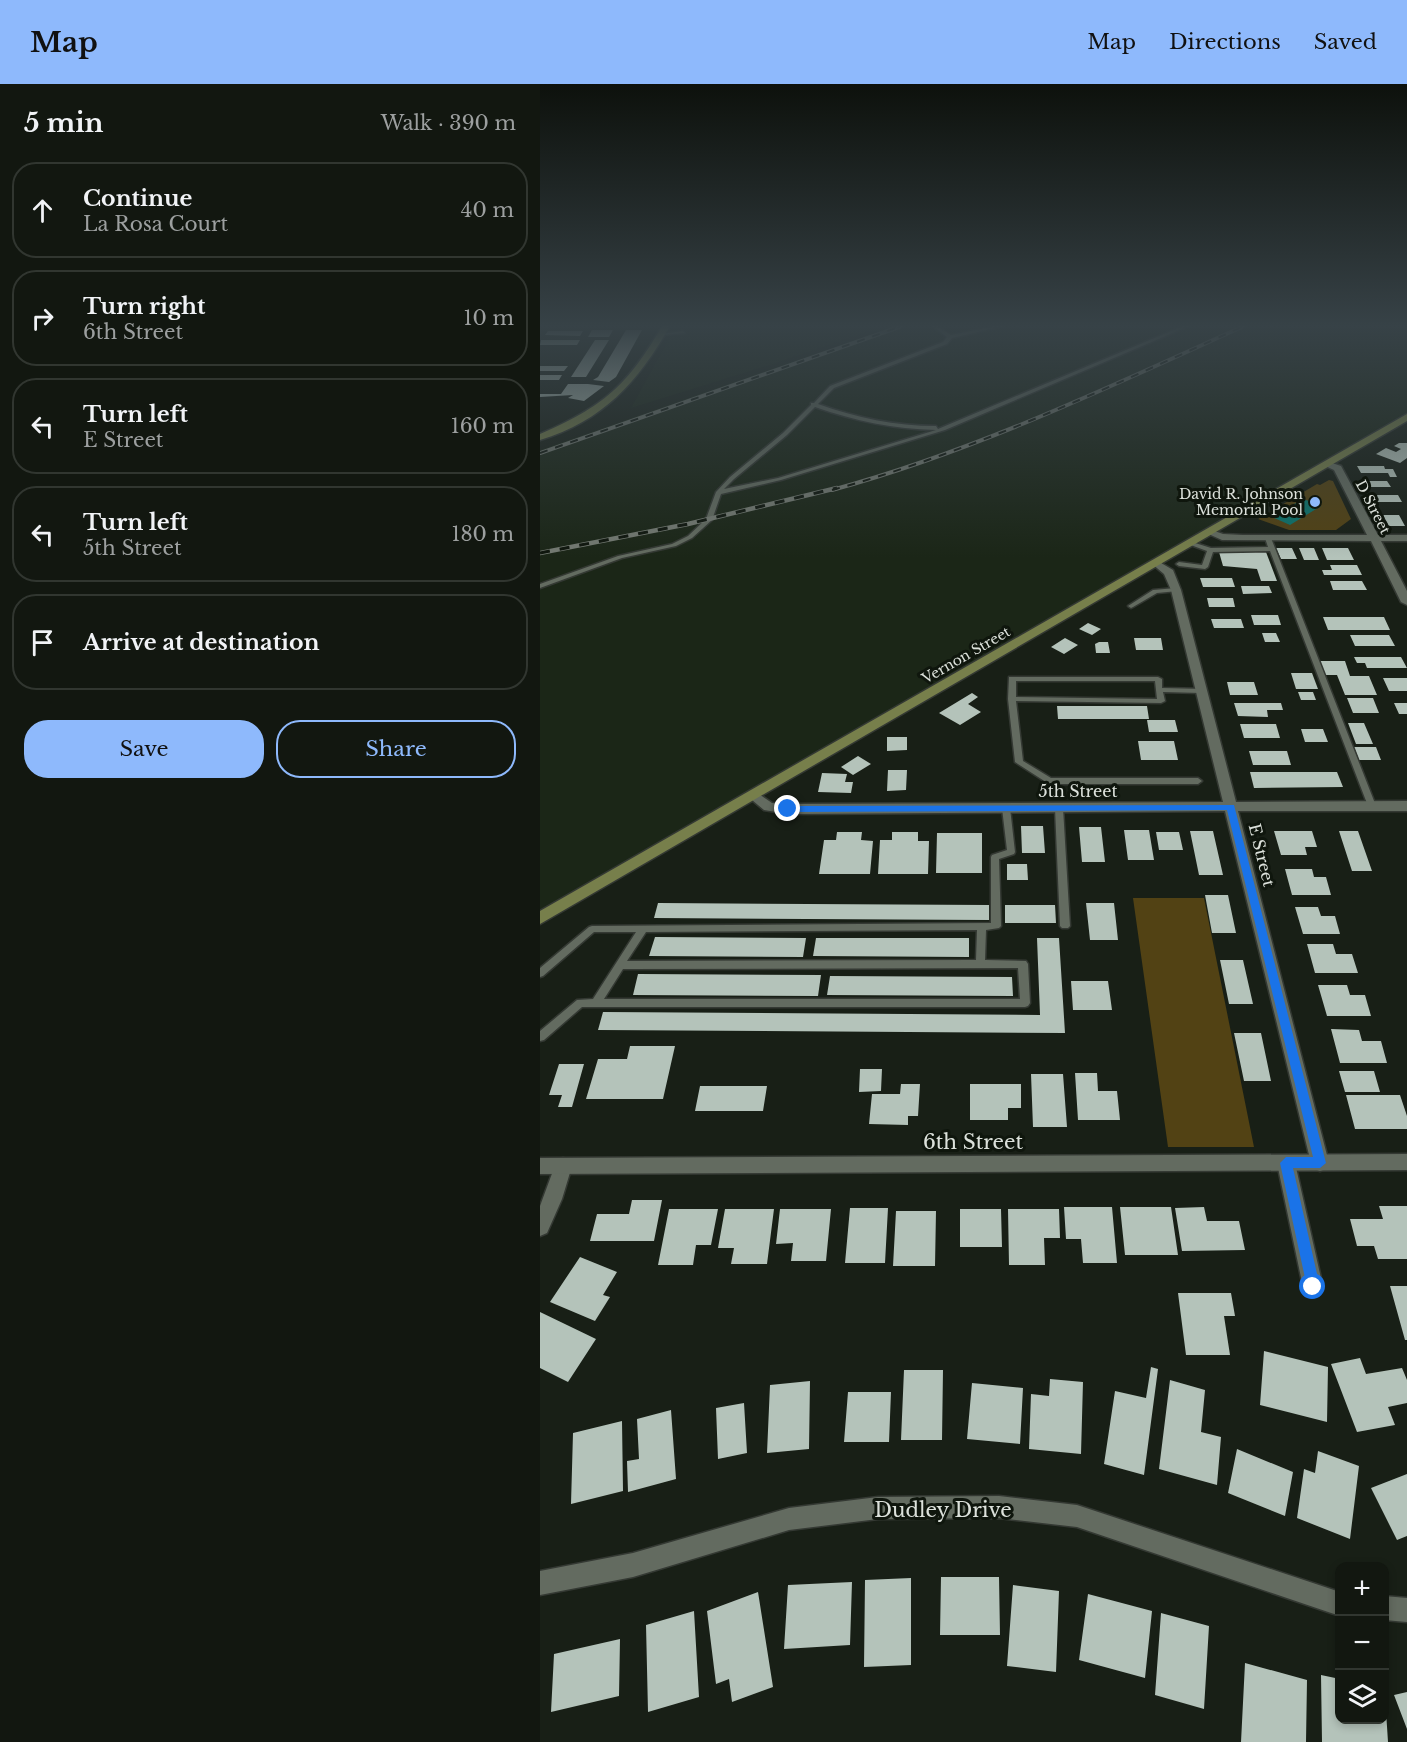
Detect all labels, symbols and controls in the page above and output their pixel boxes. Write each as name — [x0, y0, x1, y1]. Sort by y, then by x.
text: Map — [30, 25, 98, 60]
text: Map — [1087, 29, 1136, 55]
text: Directions — [1169, 29, 1281, 55]
text: Saved — [1314, 29, 1377, 55]
text: 5 min — [24, 107, 103, 139]
text: Walk · 390 m — [381, 111, 516, 135]
text: Continue — [83, 185, 192, 212]
icon: ahead — [26, 194, 59, 227]
text: 40 m — [461, 198, 514, 222]
text: La Rosa Court — [83, 212, 228, 236]
text: Turn right — [83, 293, 205, 320]
icon: right — [26, 302, 59, 335]
text: 10 m — [464, 306, 514, 330]
text: 6th Street — [83, 320, 183, 344]
text: Turn left — [83, 401, 188, 428]
icon: left — [26, 410, 59, 443]
text: 160 m — [451, 414, 514, 438]
text: E Street — [83, 428, 163, 452]
street label: D Street — [1352, 477, 1395, 538]
place label: David R. Johnson Memorial Pool — [1179, 485, 1303, 519]
marker: David R. Johnson Memorial Pool — [1308, 495, 1322, 509]
text: Turn left — [83, 509, 188, 536]
icon: left — [26, 518, 59, 551]
text: 180 m — [451, 522, 514, 546]
text: 5th Street — [83, 536, 182, 560]
street label: Vernon Street — [918, 622, 1014, 688]
icon: arrive — [26, 626, 59, 659]
text: Arrive at destination — [83, 629, 320, 656]
button: Save — [24, 720, 264, 778]
button: Share — [276, 720, 516, 778]
street label: 5th Street — [1039, 781, 1117, 801]
route end — [774, 795, 800, 821]
street label: E Street — [1245, 821, 1279, 889]
street label: 6th Street — [923, 1130, 1023, 1154]
route start — [1299, 1273, 1325, 1299]
street label: Dudley Drive — [874, 1498, 1012, 1522]
map controls — [1335, 1562, 1389, 1724]
button: + — [1335, 1562, 1389, 1616]
button: − — [1335, 1616, 1389, 1670]
button: layers — [1335, 1670, 1389, 1724]

